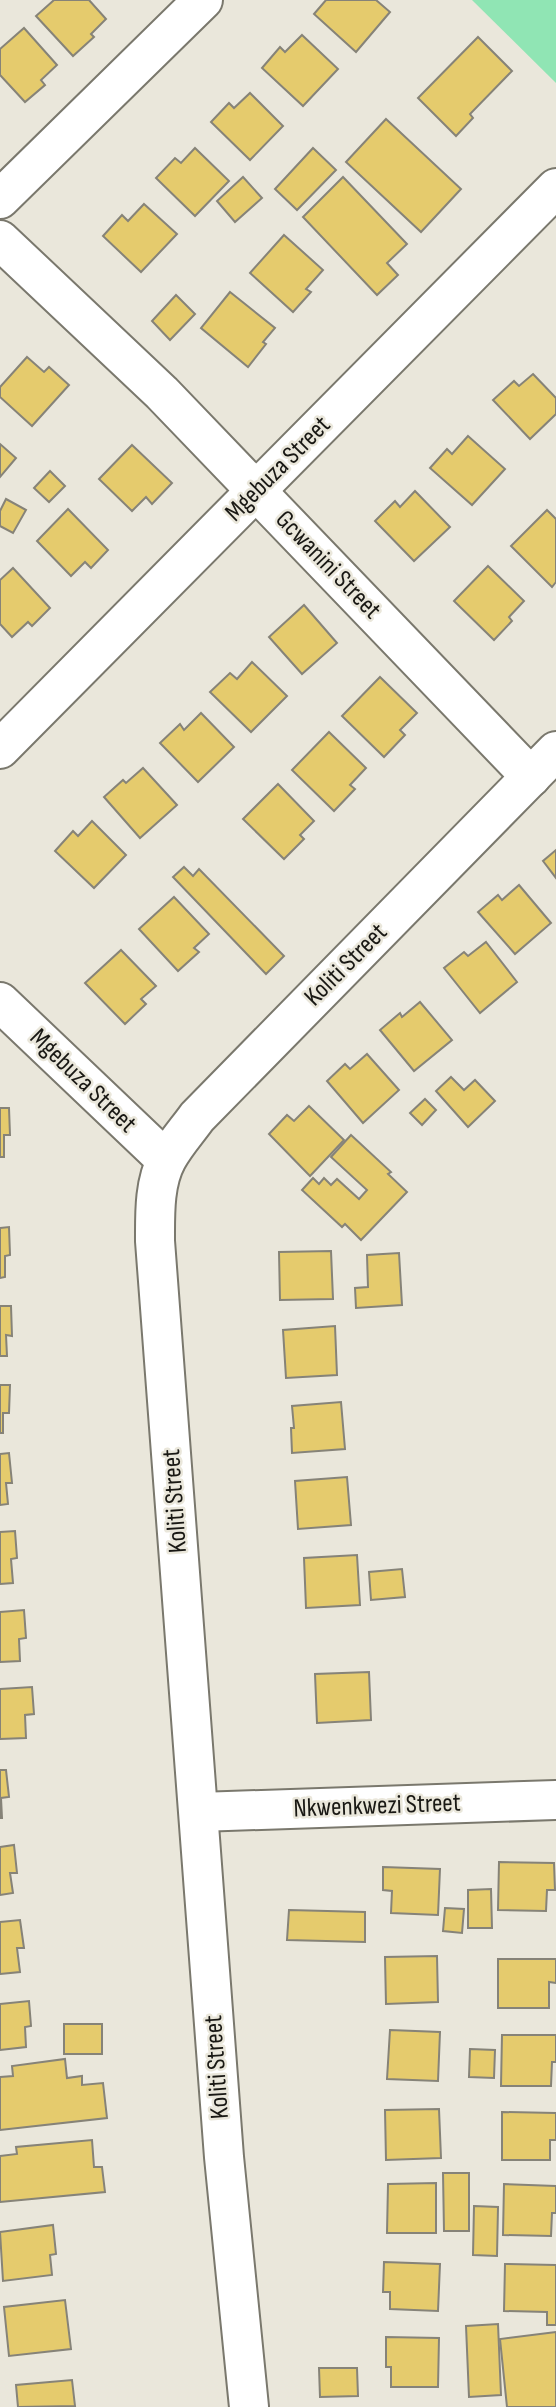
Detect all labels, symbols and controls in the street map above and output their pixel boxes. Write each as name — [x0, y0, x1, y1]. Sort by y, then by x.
street label: Mgebuza Street — [219, 410, 337, 528]
street label: Gcwanini Street — [269, 504, 387, 626]
street label: Koliti Street — [298, 917, 394, 1013]
street label: Mgebuza Street — [23, 1023, 143, 1139]
street label: Koliti Street — [156, 1448, 194, 1554]
street label: Nkwenkwezi Street — [293, 1788, 461, 1824]
street label: Koliti Street — [198, 2014, 236, 2120]

